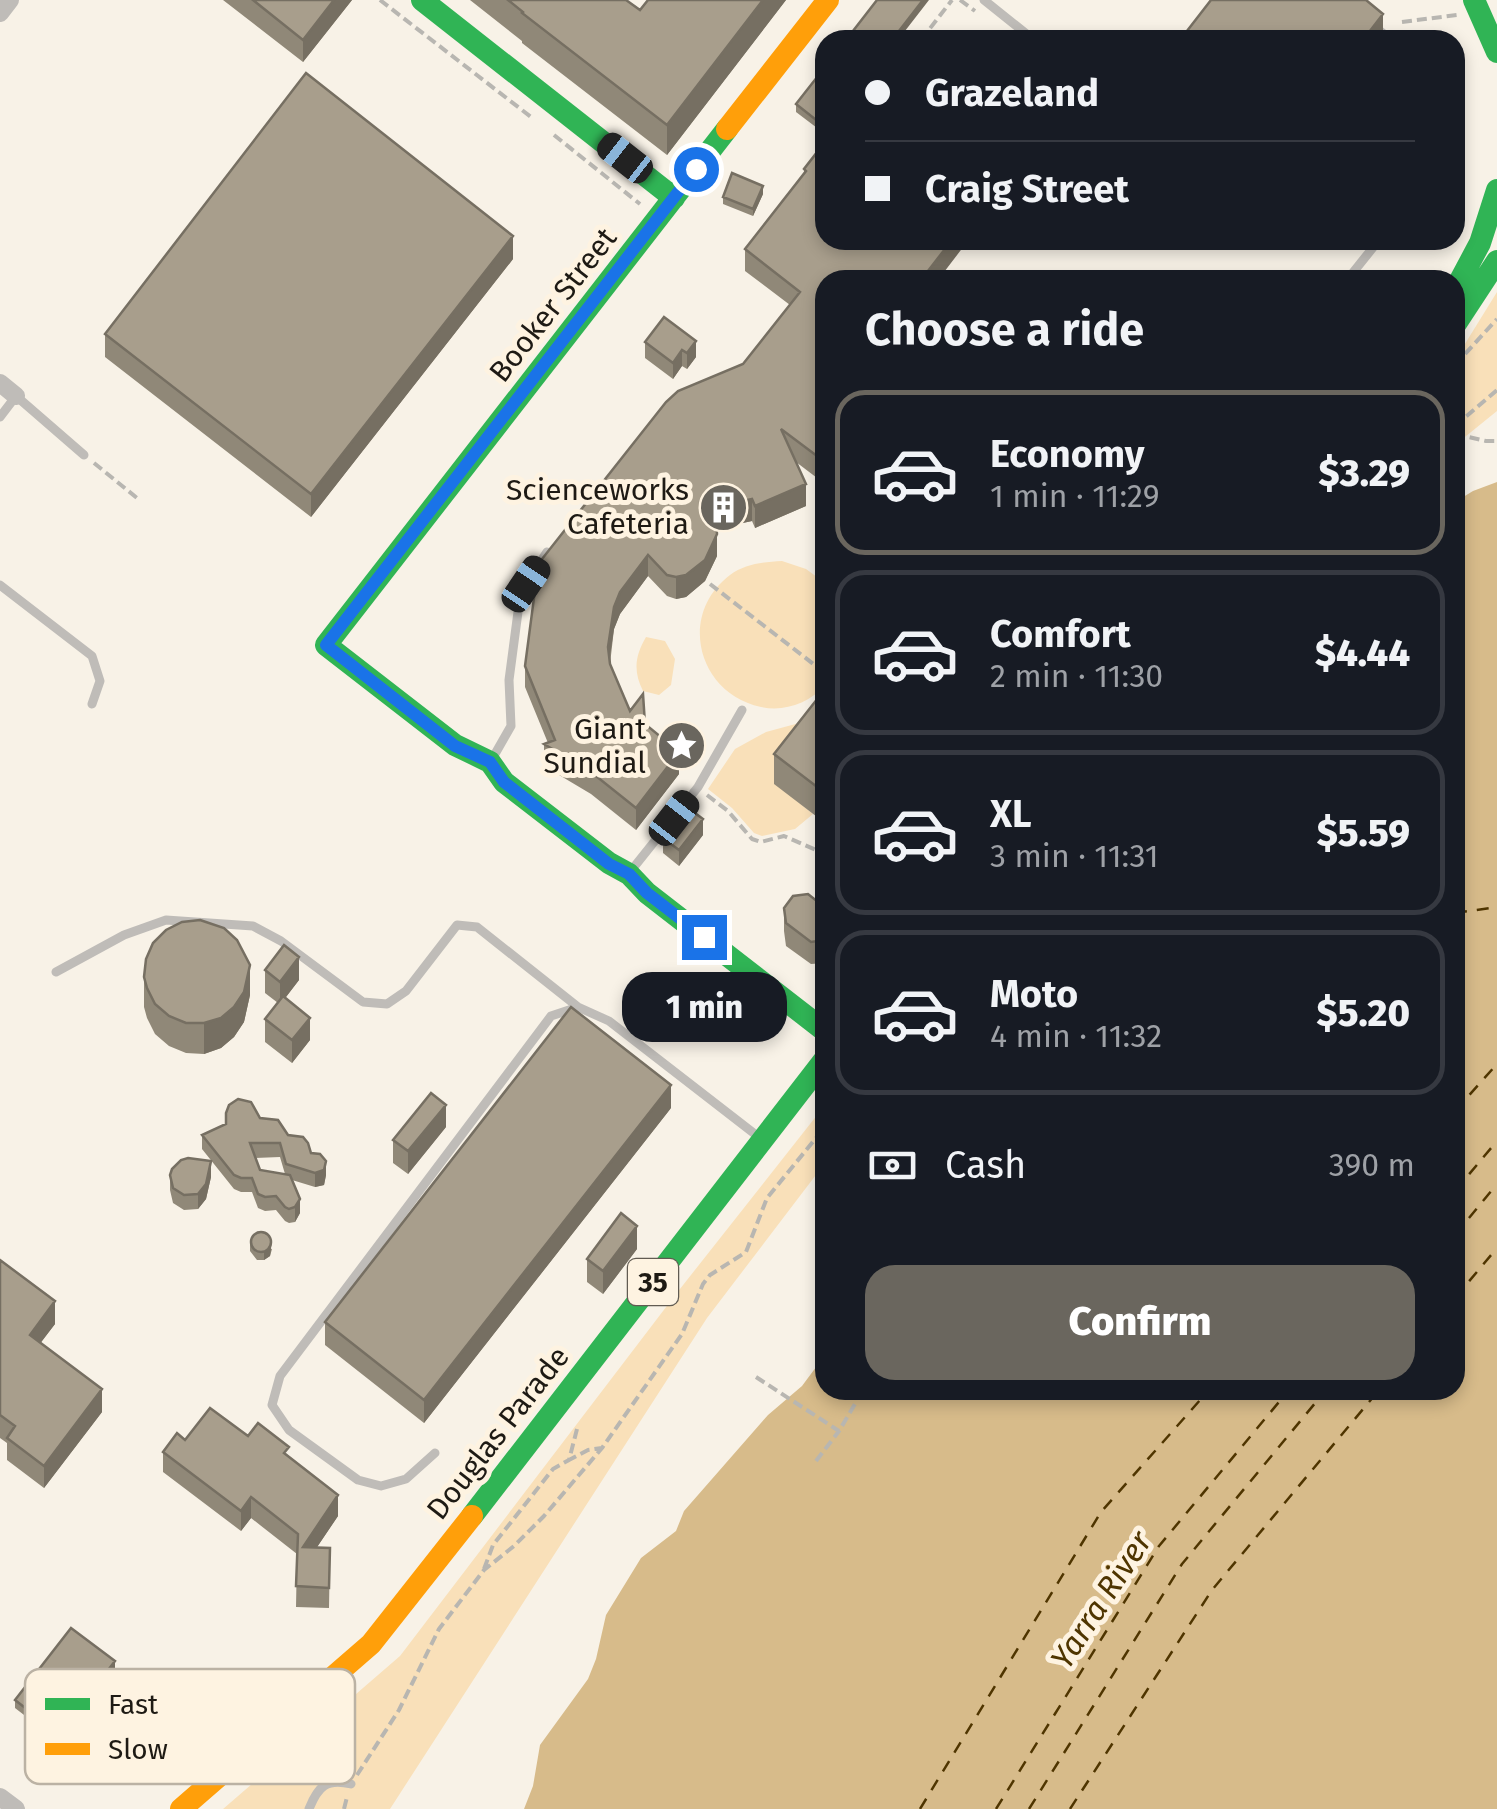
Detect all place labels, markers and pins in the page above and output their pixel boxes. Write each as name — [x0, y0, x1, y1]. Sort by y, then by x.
place label: Scienceworks Cafeteria — [506, 472, 689, 542]
building icon: Scienceworks Cafeteria — [698, 481, 750, 533]
place label: Giant Sundial — [543, 711, 646, 781]
place icon: Giant Sundial — [655, 720, 707, 772]

